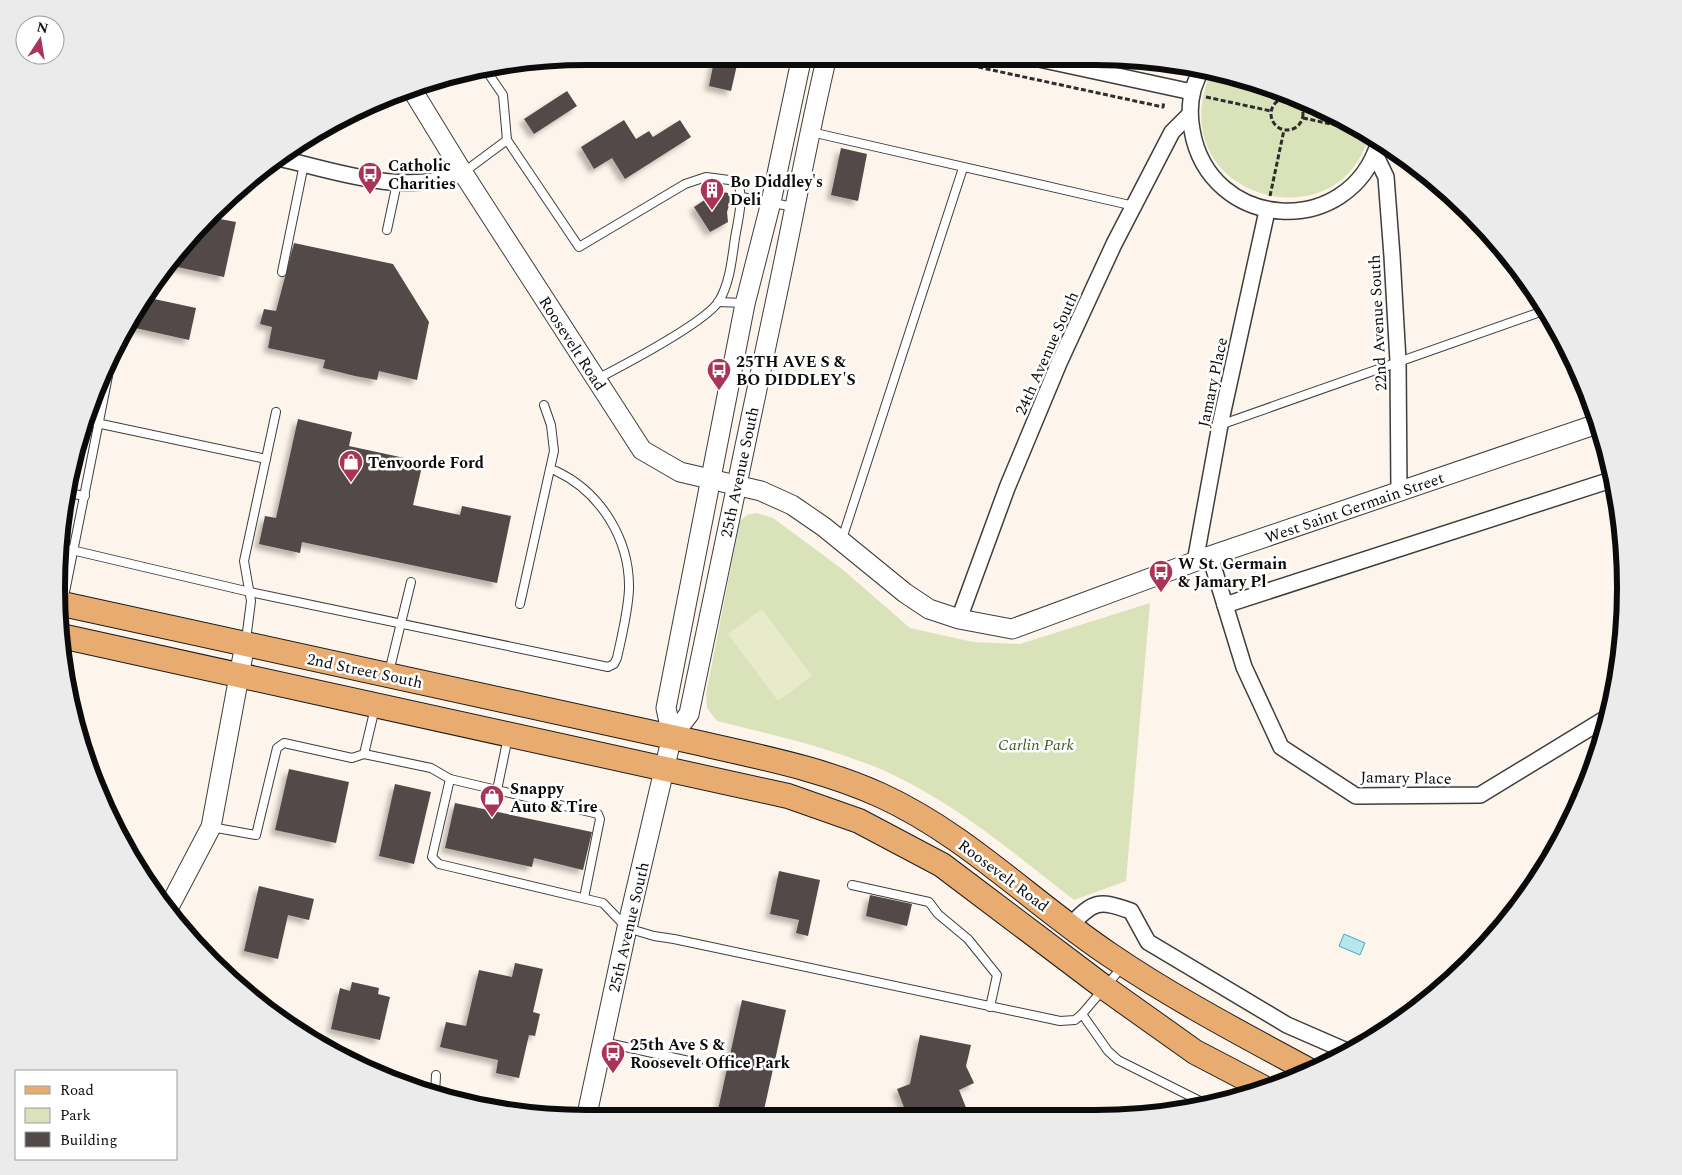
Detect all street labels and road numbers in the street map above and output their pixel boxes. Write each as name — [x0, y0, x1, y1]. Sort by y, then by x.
street label: 22nd Avenue South — [1362, 254, 1394, 392]
street label: 24th Avenue South — [1009, 288, 1085, 419]
street label: Roosevelt Road — [533, 292, 612, 396]
street label: Jamary Place — [1192, 335, 1234, 429]
street label: 25th Avenue South — [714, 405, 766, 540]
street label: West Saint Germain Street — [1261, 466, 1448, 550]
street label: 2nd Street South — [305, 647, 425, 695]
street label: Jamary Place — [1360, 765, 1452, 791]
street label: Roosevelt Road — [953, 834, 1054, 918]
street label: 25th Avenue South — [602, 860, 656, 995]

